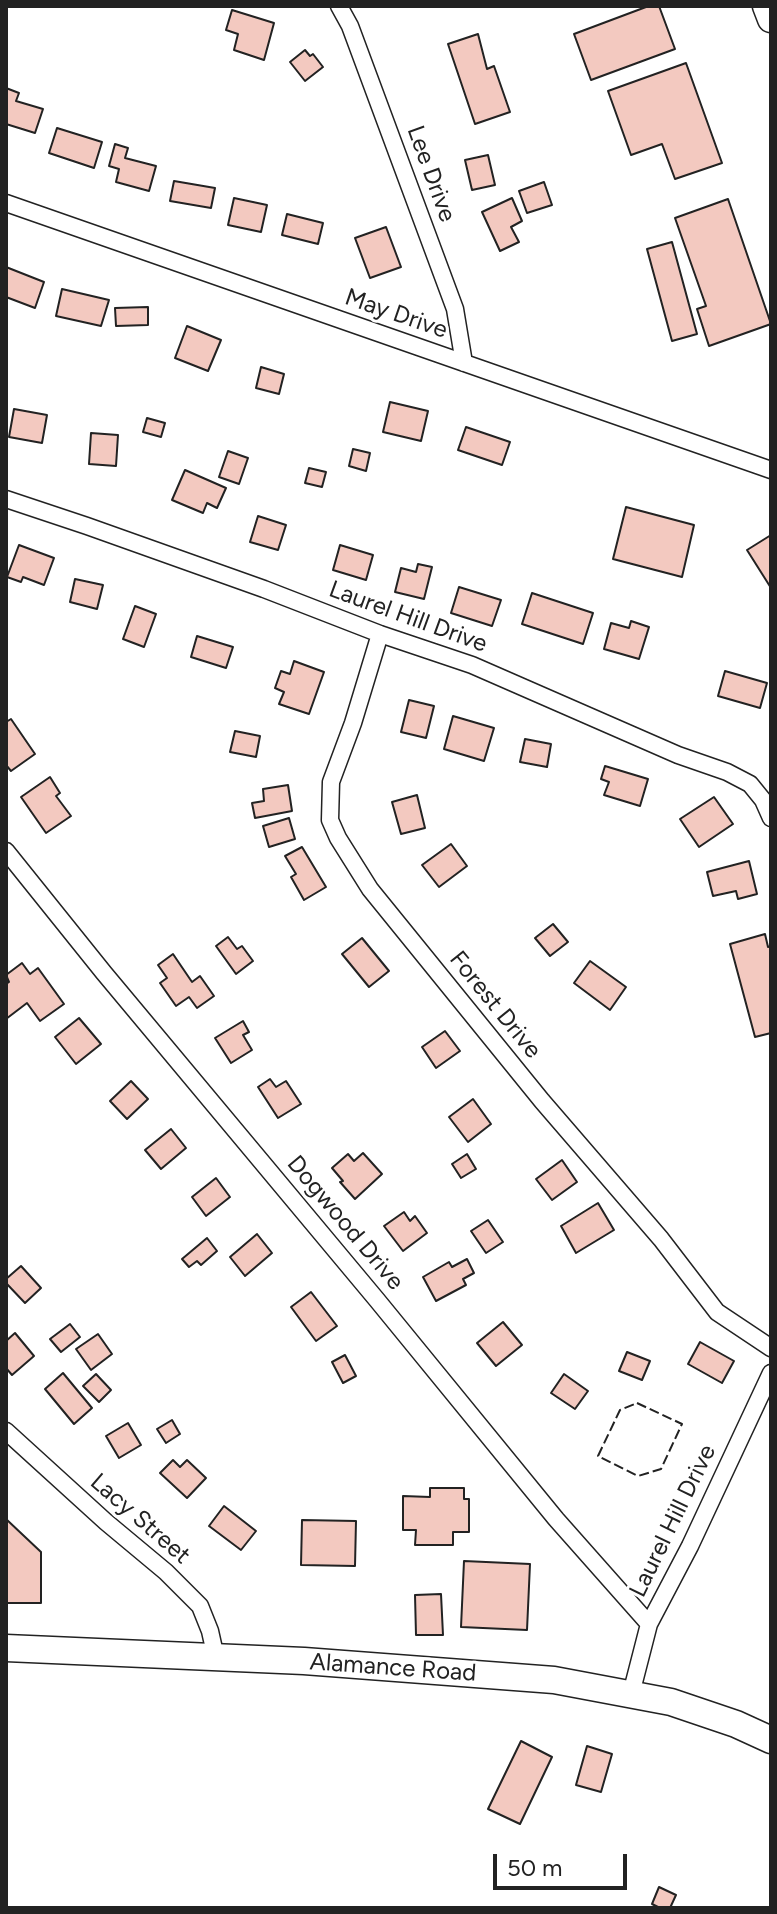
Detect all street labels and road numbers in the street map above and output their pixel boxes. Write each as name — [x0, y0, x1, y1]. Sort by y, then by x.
street label: Lee Drive — [400, 122, 462, 226]
street label: May Drive — [341, 283, 451, 345]
street label: Laurel Hill Drive — [325, 575, 491, 659]
street label: Forest Drive — [443, 946, 547, 1064]
street label: Dogwood Drive — [280, 1150, 410, 1296]
street label: Laurel Hill Drive — [624, 1440, 722, 1602]
street label: Lacy Street — [84, 1468, 196, 1570]
street label: Alamance Road — [309, 1648, 477, 1688]

